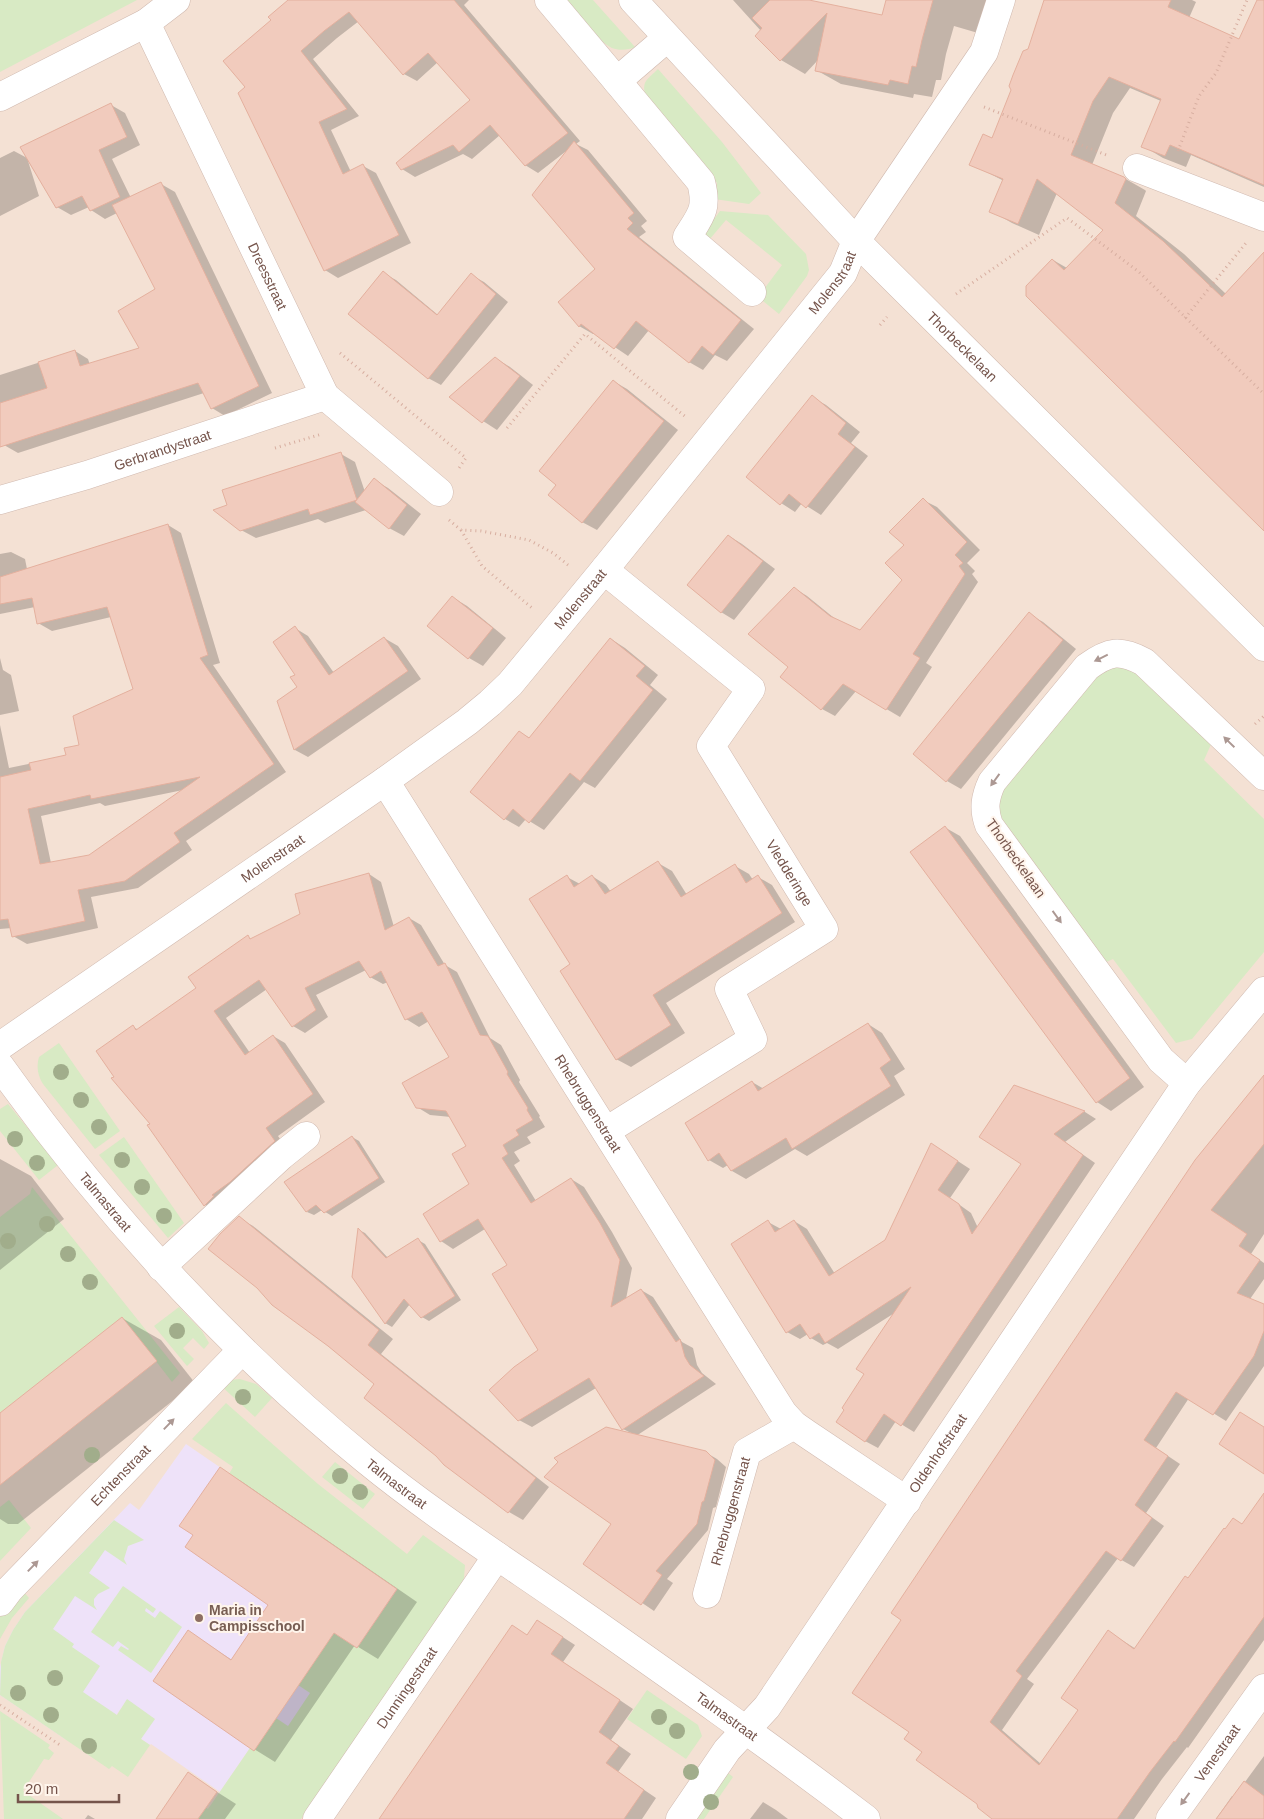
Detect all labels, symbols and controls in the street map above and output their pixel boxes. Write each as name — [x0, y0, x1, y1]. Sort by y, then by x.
street label: Dreesstraat — [245, 240, 291, 313]
street label: Molenstraat — [805, 249, 859, 317]
street label: Thorbeckelaan — [924, 308, 1001, 385]
street label: Gerbrandystraat — [112, 426, 213, 474]
street label: Molenstraat — [551, 566, 610, 632]
one-way arrow — [1094, 654, 1109, 662]
one-way arrow — [1223, 736, 1235, 748]
one-way arrow — [990, 773, 1000, 787]
street label: Thorbeckelaan — [983, 815, 1049, 901]
street label: Molenstraat — [238, 831, 307, 886]
street label: Vledderinge — [763, 837, 816, 909]
one-way arrow — [1052, 910, 1062, 924]
street label: Rhebruggenstraat — [551, 1052, 625, 1155]
street label: Talmastraat — [76, 1169, 135, 1235]
street label: Oldenhofstraat — [905, 1411, 970, 1496]
one-way arrow — [163, 1418, 175, 1430]
street label: Echtenstraat — [87, 1441, 154, 1509]
street label: Talmastraat — [363, 1455, 430, 1512]
street label: Rhebruggenstraat — [707, 1455, 753, 1567]
one-way arrow — [26, 1560, 38, 1572]
place label: Maria in Campisschool — [209, 1602, 305, 1634]
marker: Maria in Campisschool — [193, 1612, 205, 1624]
street label: Dunningestraat — [373, 1644, 440, 1732]
street label: Talmastraat — [693, 1689, 761, 1744]
street label: Venestraat — [1191, 1721, 1243, 1785]
scale bar — [18, 1772, 119, 1804]
text: 20 m — [25, 1780, 58, 1797]
one-way arrow — [1180, 1792, 1190, 1805]

